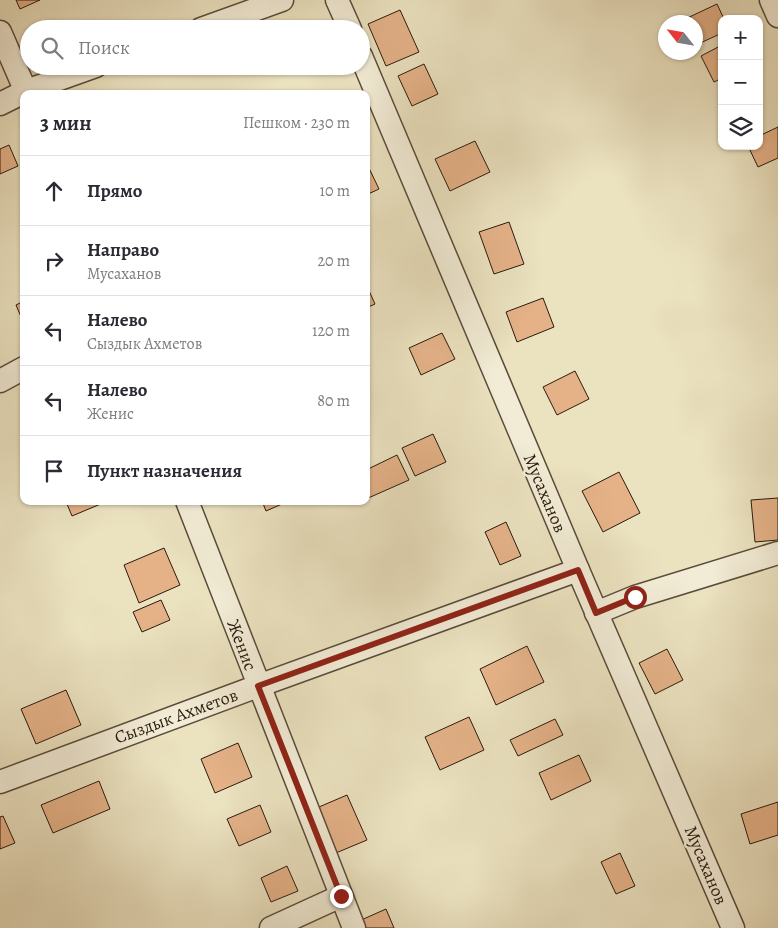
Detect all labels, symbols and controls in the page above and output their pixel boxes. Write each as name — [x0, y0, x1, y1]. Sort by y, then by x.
north arrow — [658, 15, 703, 60]
map controls — [718, 15, 763, 150]
button: + — [718, 15, 763, 60]
search box — [20, 20, 370, 75]
icon: search — [38, 34, 66, 62]
text: Поиск — [78, 35, 130, 61]
button: − — [718, 60, 763, 105]
button: layers — [718, 105, 763, 150]
text: 3 мин — [40, 109, 92, 137]
text: Пешком · 230 m — [243, 112, 350, 134]
icon: ahead — [40, 177, 68, 205]
text: Прямо — [87, 178, 142, 204]
text: 10 m — [320, 180, 350, 202]
text: Направо — [87, 237, 159, 263]
icon: right — [40, 247, 68, 275]
text: 20 m — [317, 250, 350, 272]
text: Мусаханов — [87, 263, 161, 285]
text: Налево — [87, 307, 147, 333]
icon: left — [40, 317, 68, 345]
text: 120 m — [312, 320, 350, 342]
text: Сыздык Ахметов — [87, 333, 202, 355]
text: Налево — [87, 377, 147, 403]
icon: left — [40, 387, 68, 415]
text: 80 m — [317, 390, 350, 412]
text: Женис — [87, 403, 134, 425]
street label: Мусаханов — [518, 450, 572, 536]
icon: arrive — [40, 457, 68, 485]
text: Пункт назначения — [87, 458, 242, 484]
route start — [624, 586, 647, 609]
street label: Женис — [221, 616, 263, 674]
street label: Сыздык Ахметов — [111, 683, 241, 749]
street label: Мусаханов — [679, 822, 733, 908]
route end — [330, 885, 353, 908]

